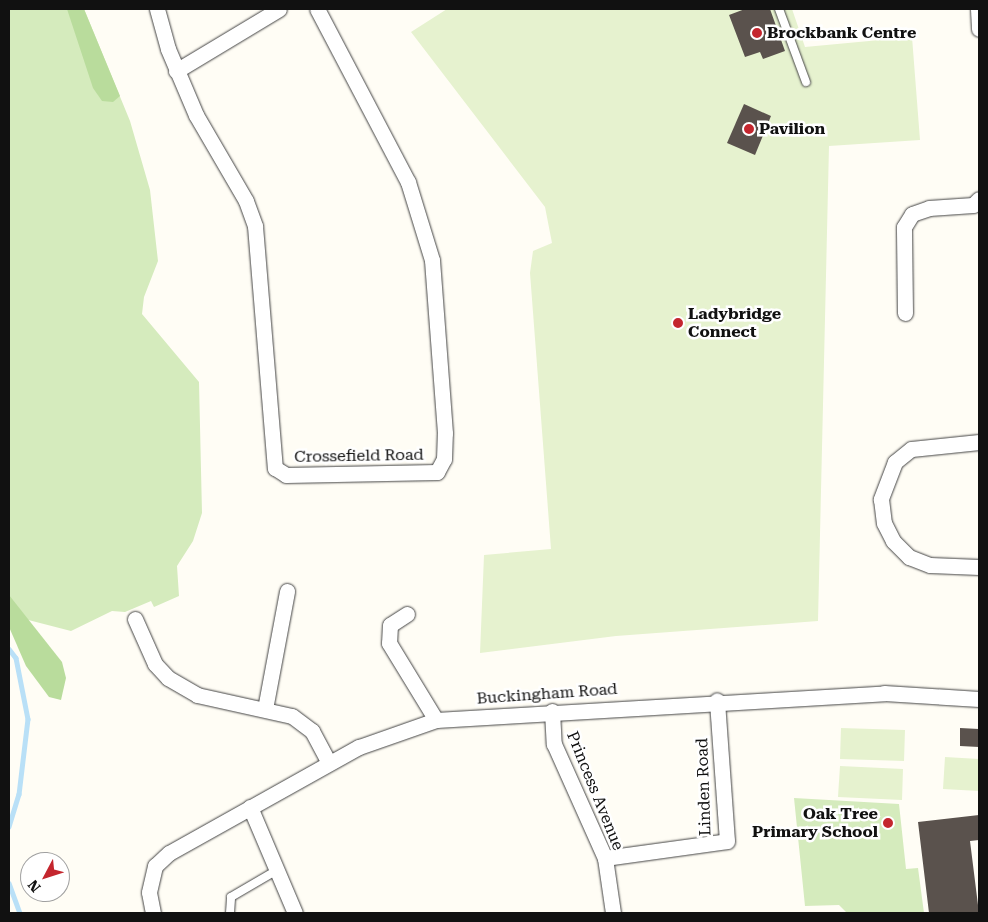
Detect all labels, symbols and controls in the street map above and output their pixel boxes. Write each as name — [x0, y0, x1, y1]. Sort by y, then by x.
place label: Brockbank Centre — [767, 23, 916, 43]
marker: Brockbank Centre — [751, 27, 763, 39]
place label: Pavilion — [759, 119, 825, 139]
marker: Pavilion — [743, 123, 755, 135]
place label: Ladybridge Connect — [688, 304, 781, 342]
marker: Ladybridge Connect — [672, 317, 684, 329]
street label: Crossefield Road — [294, 445, 424, 467]
street label: Buckingham Road — [476, 680, 618, 708]
street label: Princess Avenue — [562, 729, 628, 853]
street label: Linden Road — [693, 738, 715, 836]
place label: Oak Tree Primary School — [752, 804, 878, 842]
marker: Oak Tree Primary School — [882, 817, 894, 829]
north arrow — [20, 852, 70, 902]
text: N — [25, 877, 44, 895]

